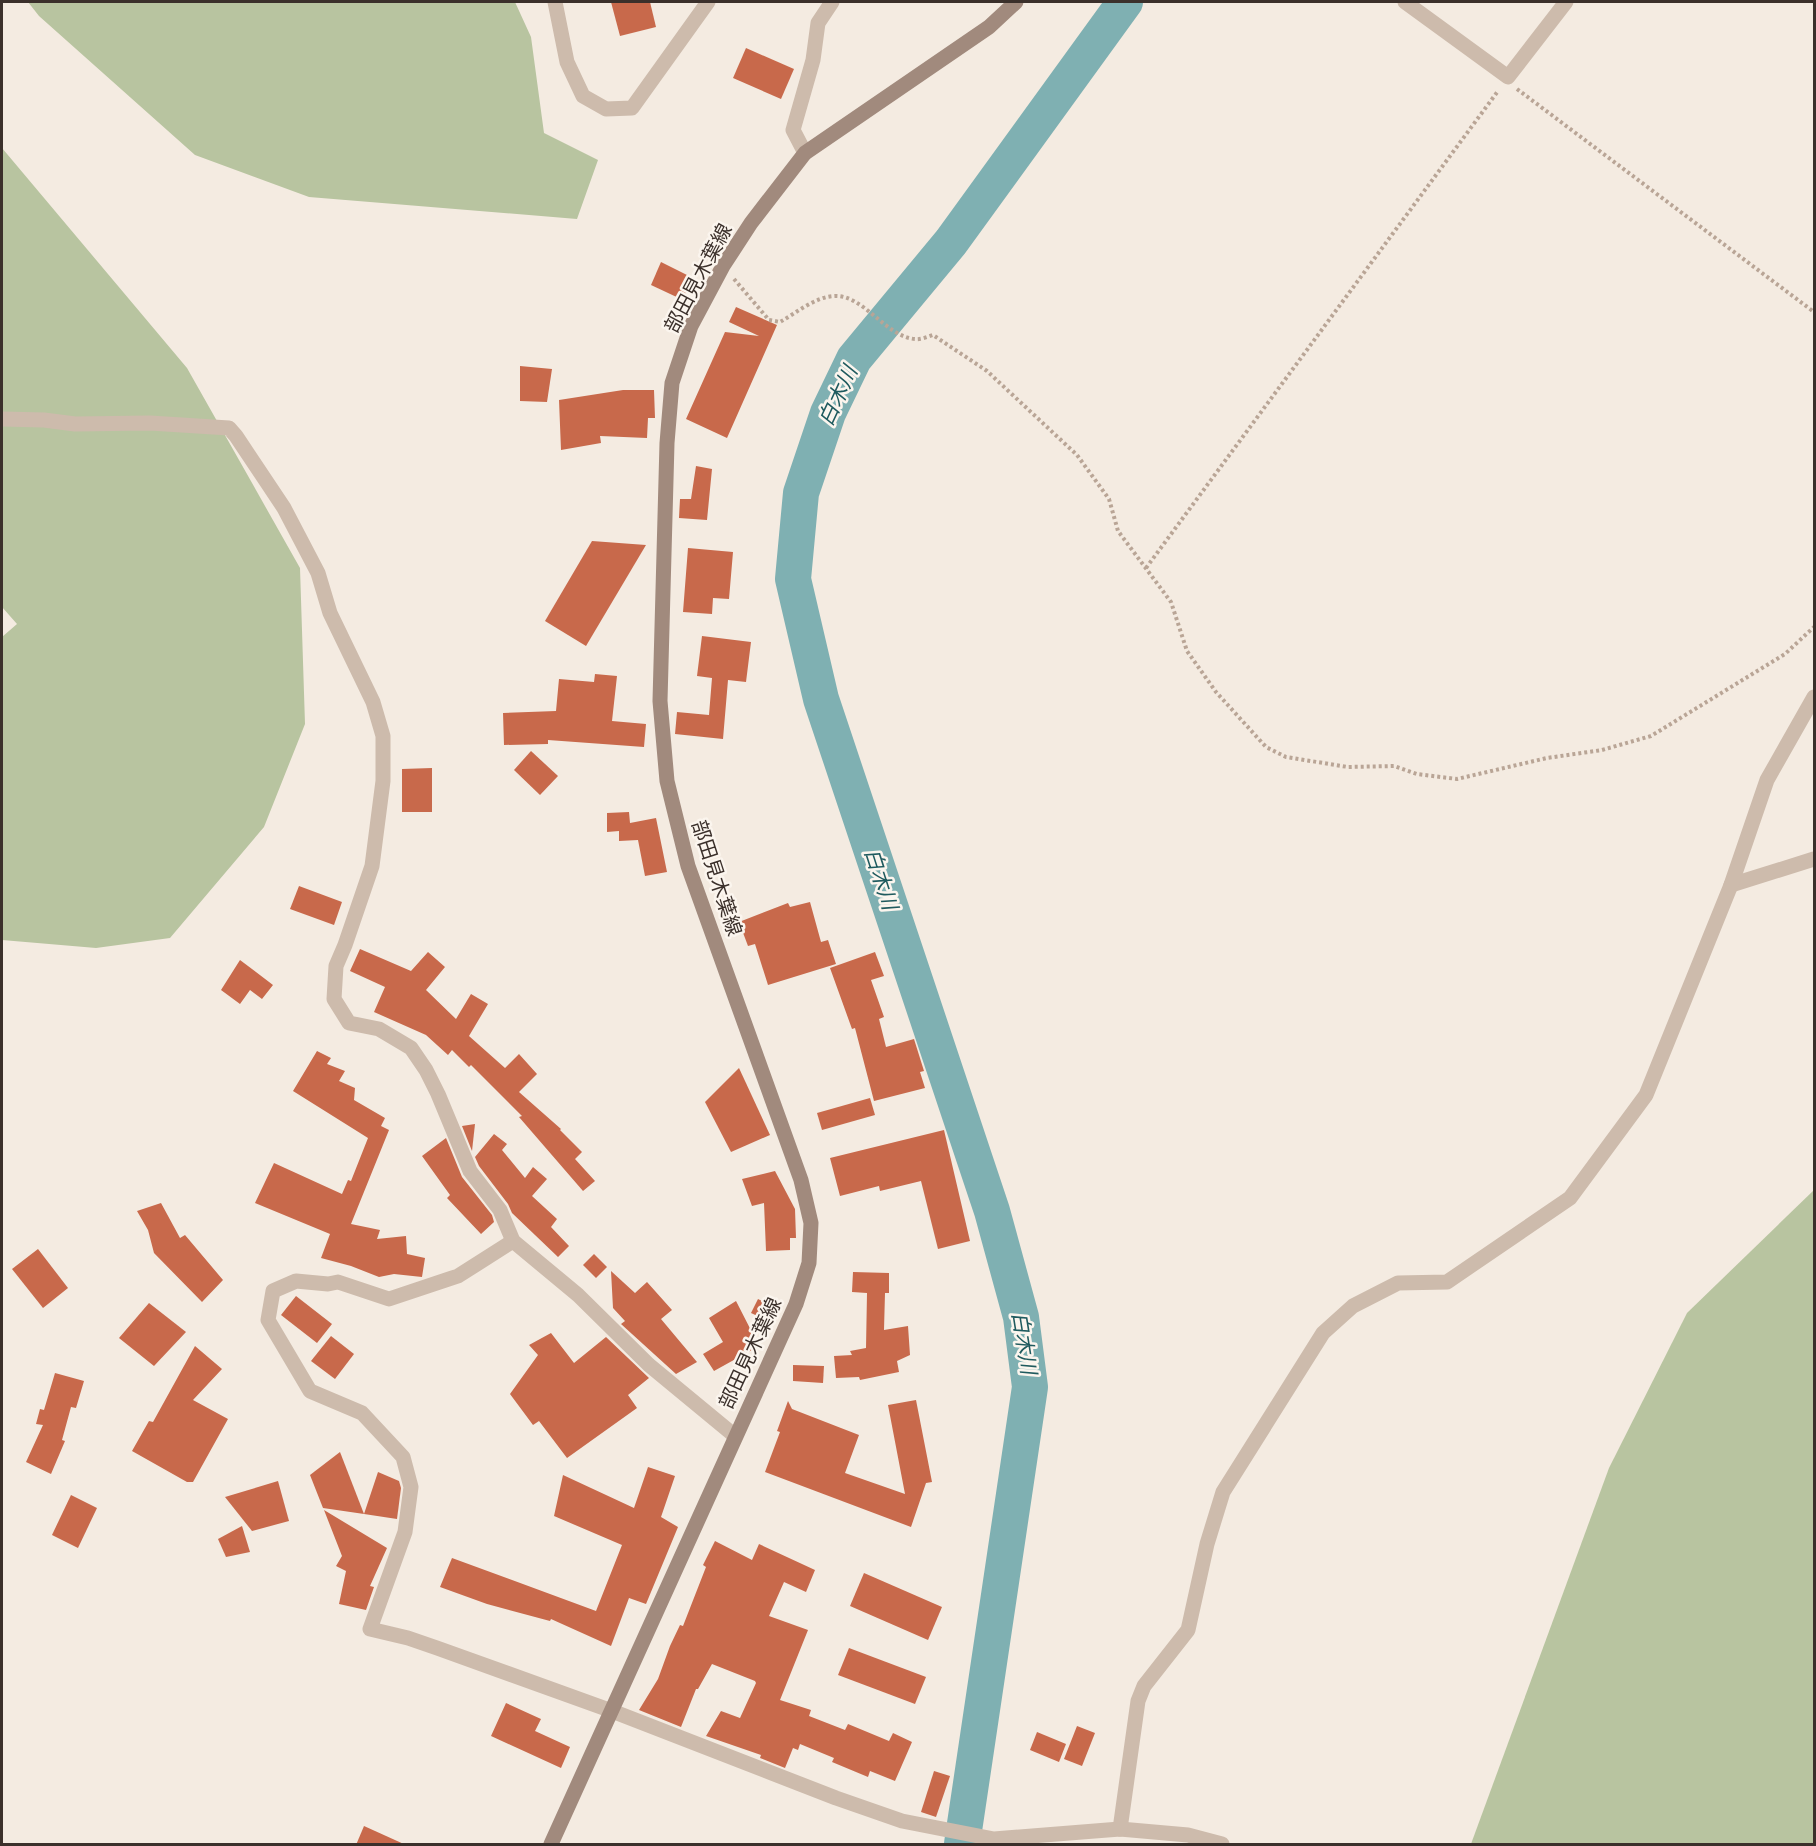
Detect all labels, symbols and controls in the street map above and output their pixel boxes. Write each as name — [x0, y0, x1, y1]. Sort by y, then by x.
street label: 部田見木葉線 — [660, 220, 738, 337]
water label: 白木川 — [814, 361, 864, 430]
street label: 部田見木葉線 — [686, 818, 746, 939]
water label: 白木川 — [859, 845, 903, 915]
street label: 部田見木葉線 — [715, 1294, 787, 1413]
water label: 白木川 — [1006, 1310, 1041, 1378]

